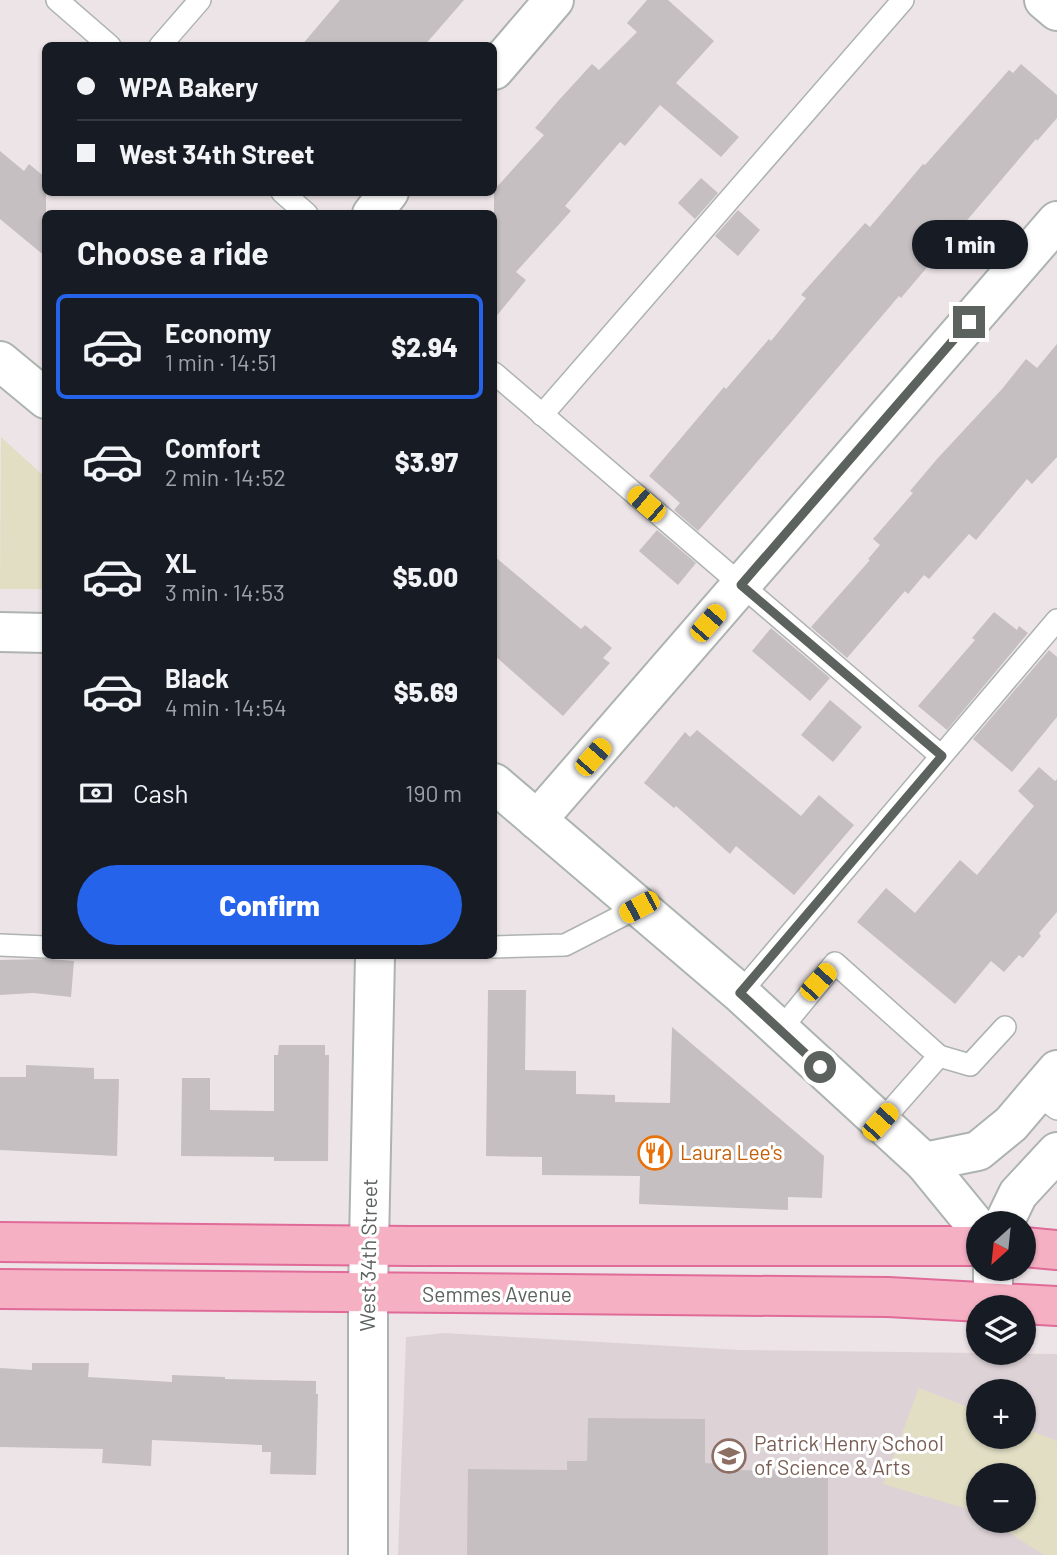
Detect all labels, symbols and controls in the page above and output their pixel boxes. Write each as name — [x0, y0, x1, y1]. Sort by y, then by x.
text: WPA Bakery — [119, 71, 258, 102]
text: West 34th Street — [119, 138, 314, 169]
callout: 1 min — [911, 220, 1027, 270]
text: 1 min — [945, 230, 995, 258]
text: Choose a ride — [77, 233, 269, 271]
route end — [953, 306, 985, 338]
icon: car — [81, 315, 144, 378]
text: Economy — [165, 317, 271, 348]
text: $2.94 — [391, 331, 458, 362]
text: 1 min · 14:51 — [165, 348, 277, 376]
icon: car — [81, 430, 144, 493]
text: Comfort — [165, 432, 261, 463]
text: $3.97 — [395, 446, 458, 477]
text: 2 min · 14:52 — [165, 463, 286, 491]
car — [624, 482, 669, 526]
icon: car — [81, 545, 144, 608]
text: XL — [165, 547, 196, 578]
text: $5.00 — [393, 561, 458, 592]
text: 3 min · 14:53 — [165, 578, 285, 606]
car — [687, 600, 730, 646]
icon: car — [81, 660, 144, 723]
text: Black — [165, 662, 229, 693]
text: $5.69 — [394, 676, 458, 707]
text: 4 min · 14:54 — [165, 693, 287, 721]
car — [572, 734, 615, 780]
icon: cash — [77, 774, 115, 812]
text: Cash — [133, 777, 188, 808]
text: 190 m — [405, 779, 462, 807]
button: Confirm — [77, 865, 462, 945]
car — [616, 888, 663, 926]
car — [797, 959, 840, 1005]
route start — [804, 1051, 836, 1083]
car — [859, 1099, 902, 1145]
restaurant icon: Laura Lee's — [636, 1134, 674, 1172]
place label: Laura Lee's — [680, 1139, 783, 1164]
street label: West 34th Street — [354, 1178, 381, 1332]
north arrow — [966, 1211, 1036, 1281]
map controls — [966, 1211, 1036, 1533]
street label: Semmes Avenue — [422, 1281, 572, 1306]
button: layers — [966, 1295, 1036, 1365]
button: + — [966, 1379, 1036, 1449]
place label: Patrick Henry School of Science & Arts — [754, 1430, 944, 1479]
school or university icon: Patrick Henry School of Science & Arts — [710, 1437, 748, 1475]
button: − — [966, 1463, 1036, 1533]

